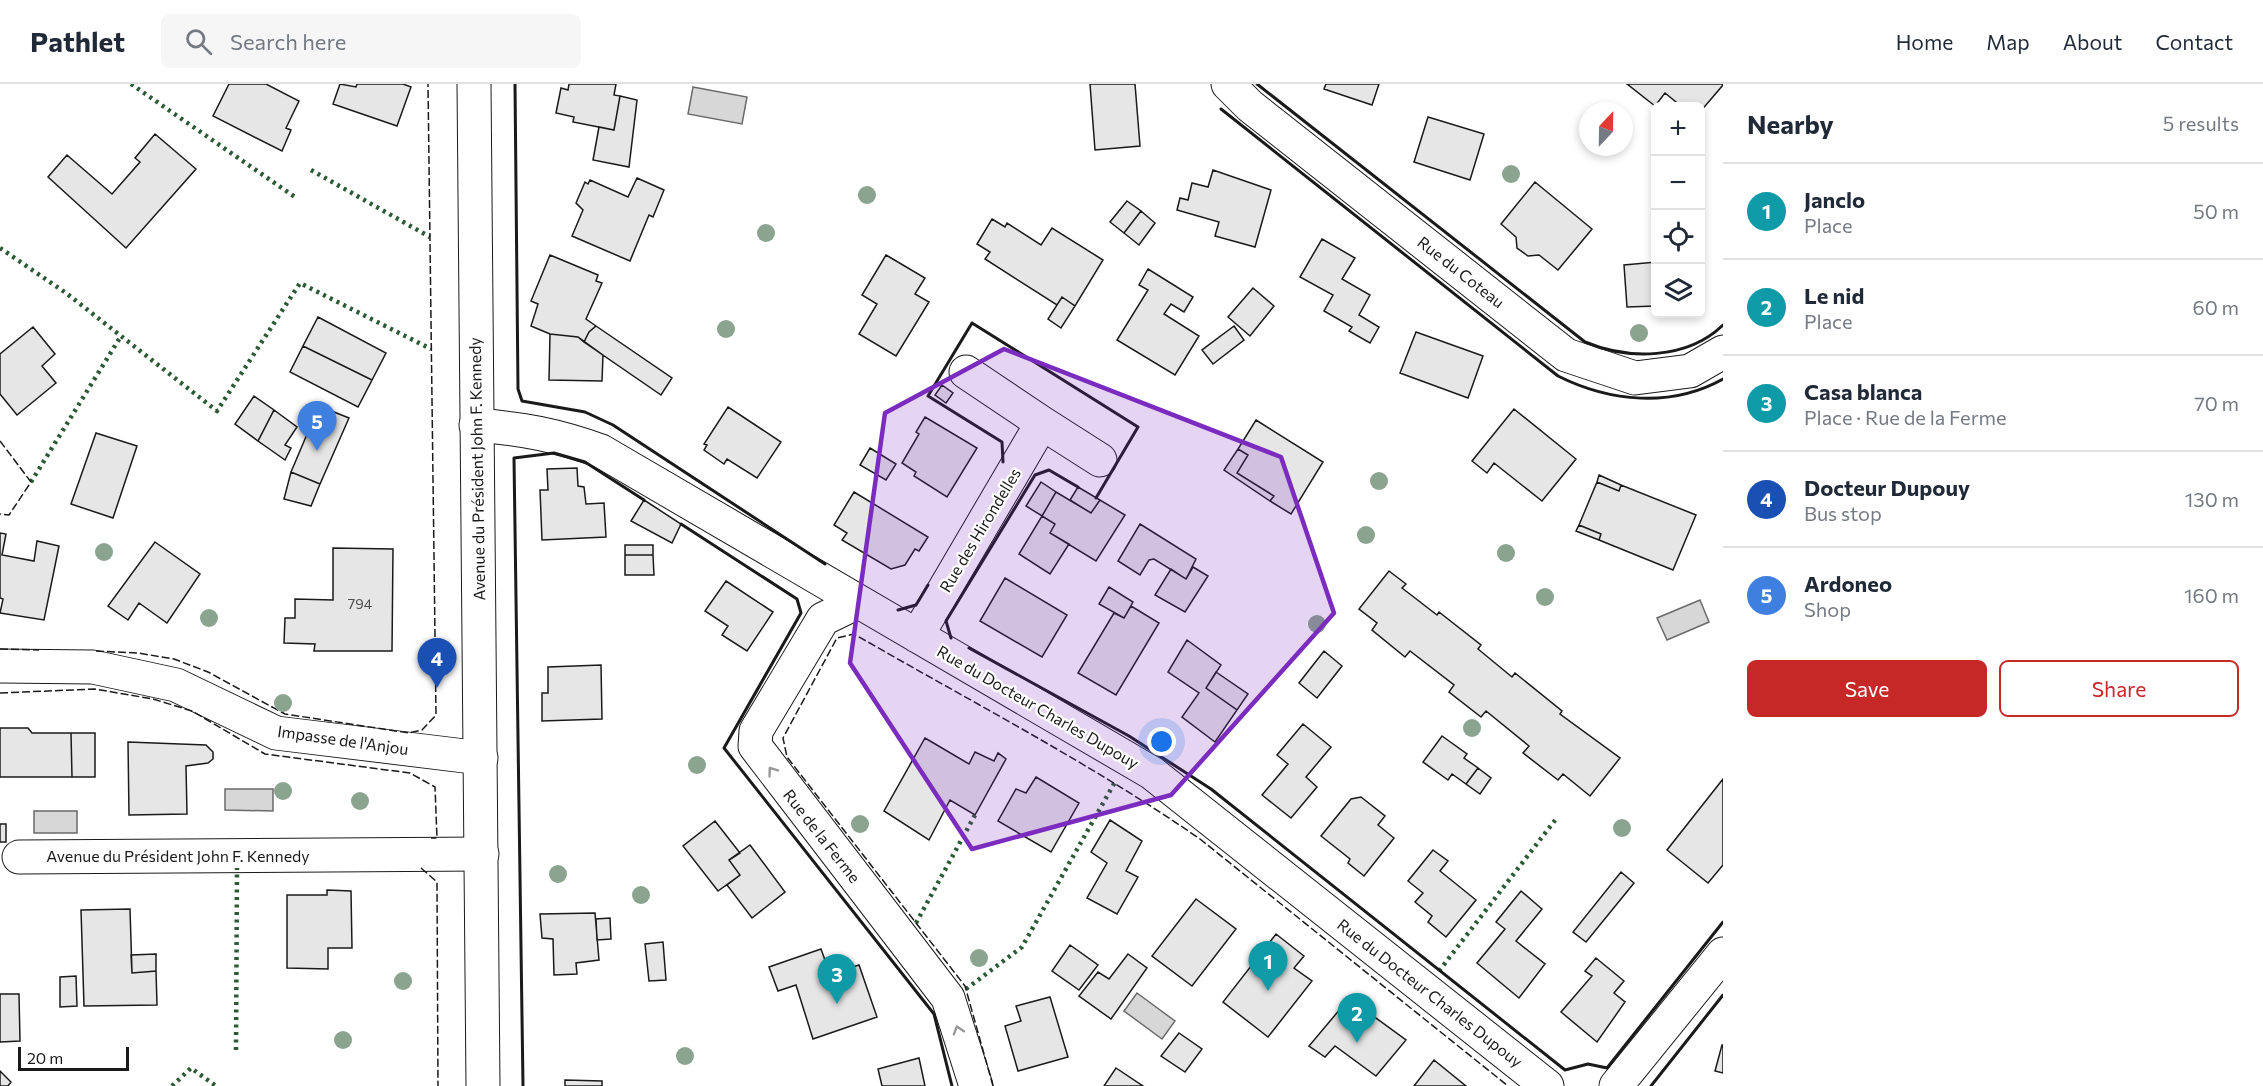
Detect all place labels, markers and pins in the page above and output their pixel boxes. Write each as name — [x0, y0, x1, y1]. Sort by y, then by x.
pin: 5 — [298, 402, 336, 451]
pin: 4 — [418, 638, 456, 688]
pin: 1 — [1248, 942, 1288, 991]
pin: 3 — [818, 954, 856, 1004]
pin: 2 — [1338, 994, 1376, 1043]

